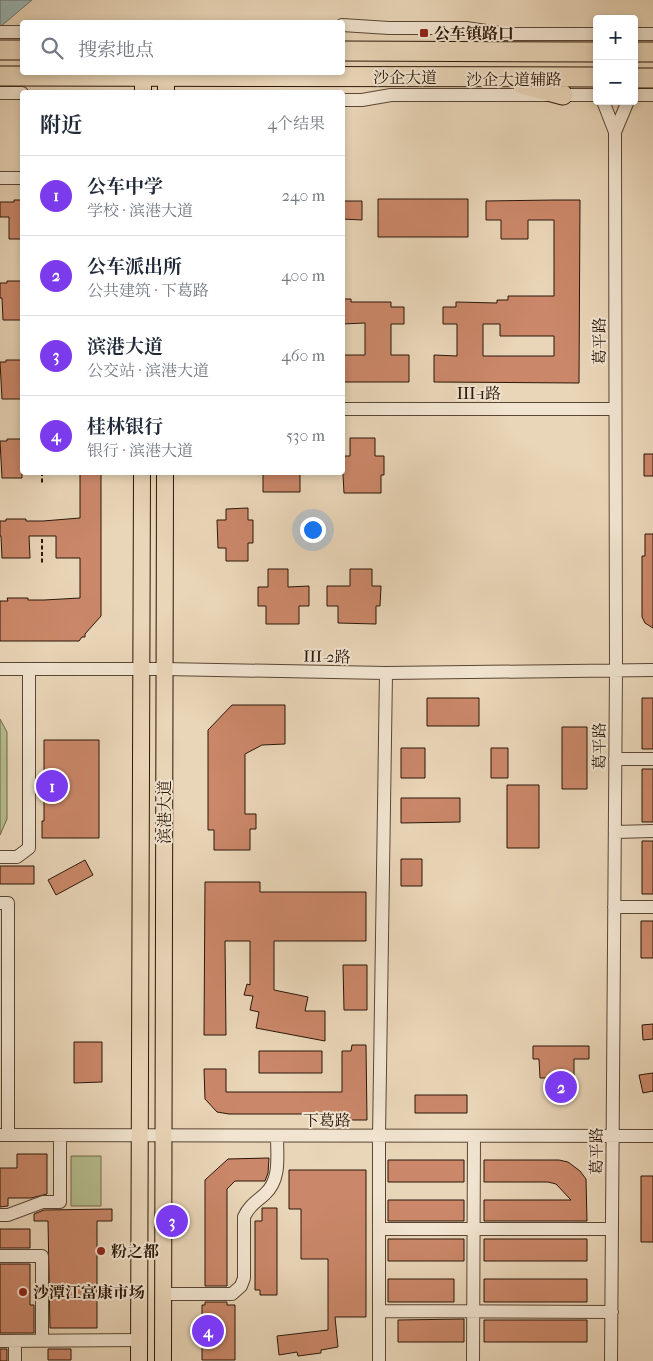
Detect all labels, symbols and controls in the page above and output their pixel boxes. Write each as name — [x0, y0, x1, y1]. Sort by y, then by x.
map controls — [593, 15, 638, 105]
button: + — [593, 15, 638, 60]
search box — [20, 20, 345, 75]
place label: 公车镇路口 — [434, 24, 514, 43]
marker: 公车镇路口 — [418, 27, 430, 39]
icon: search — [38, 34, 66, 62]
text: 搜索地点 — [78, 39, 154, 61]
button: − — [593, 60, 638, 105]
street label: 沙企大道 — [373, 68, 437, 87]
street label: 沙企大道辅路 — [466, 70, 562, 89]
text: 附近 — [40, 113, 82, 137]
text: 4个结果 — [268, 114, 325, 133]
text: 公车中学 — [87, 176, 163, 198]
text: 1 — [53, 186, 59, 205]
text: 240 m — [282, 186, 325, 205]
text: 学校 · 滨港大道 — [87, 201, 193, 220]
text: 公车派出所 — [87, 256, 182, 278]
text: 2 — [52, 266, 60, 285]
text: 400 m — [281, 266, 325, 285]
text: 公共建筑 · 下葛路 — [87, 281, 209, 300]
street label: 葛平路 — [590, 317, 609, 365]
text: 滨港大道 — [87, 336, 163, 358]
text: 3 — [53, 346, 59, 365]
text: 460 m — [281, 346, 325, 365]
text: 公交站 · 滨港大道 — [87, 361, 209, 380]
street label: III-1路 — [457, 384, 501, 403]
text: 桂林银行 — [87, 416, 163, 438]
text: 4 — [51, 426, 61, 445]
text: 530 m — [286, 426, 325, 445]
text: 银行 · 滨港大道 — [87, 441, 193, 460]
your location — [300, 517, 326, 543]
street label: III-2路 — [303, 647, 351, 666]
street label: 葛平路 — [590, 722, 609, 770]
pin: 1 — [36, 767, 68, 805]
street label: 滨港大道 — [155, 780, 174, 844]
pin: 2 — [545, 1068, 577, 1106]
street label: 下葛路 — [303, 1111, 351, 1130]
street label: 葛平路 — [587, 1127, 606, 1175]
pin: 3 — [156, 1202, 188, 1240]
place label: 粉之都 — [111, 1242, 159, 1261]
marker: 粉之都 — [95, 1245, 107, 1257]
place label: 沙潭江富康市场 — [33, 1283, 145, 1302]
marker: 沙潭江富康市场 — [17, 1286, 29, 1298]
pin: 4 — [192, 1312, 224, 1350]

